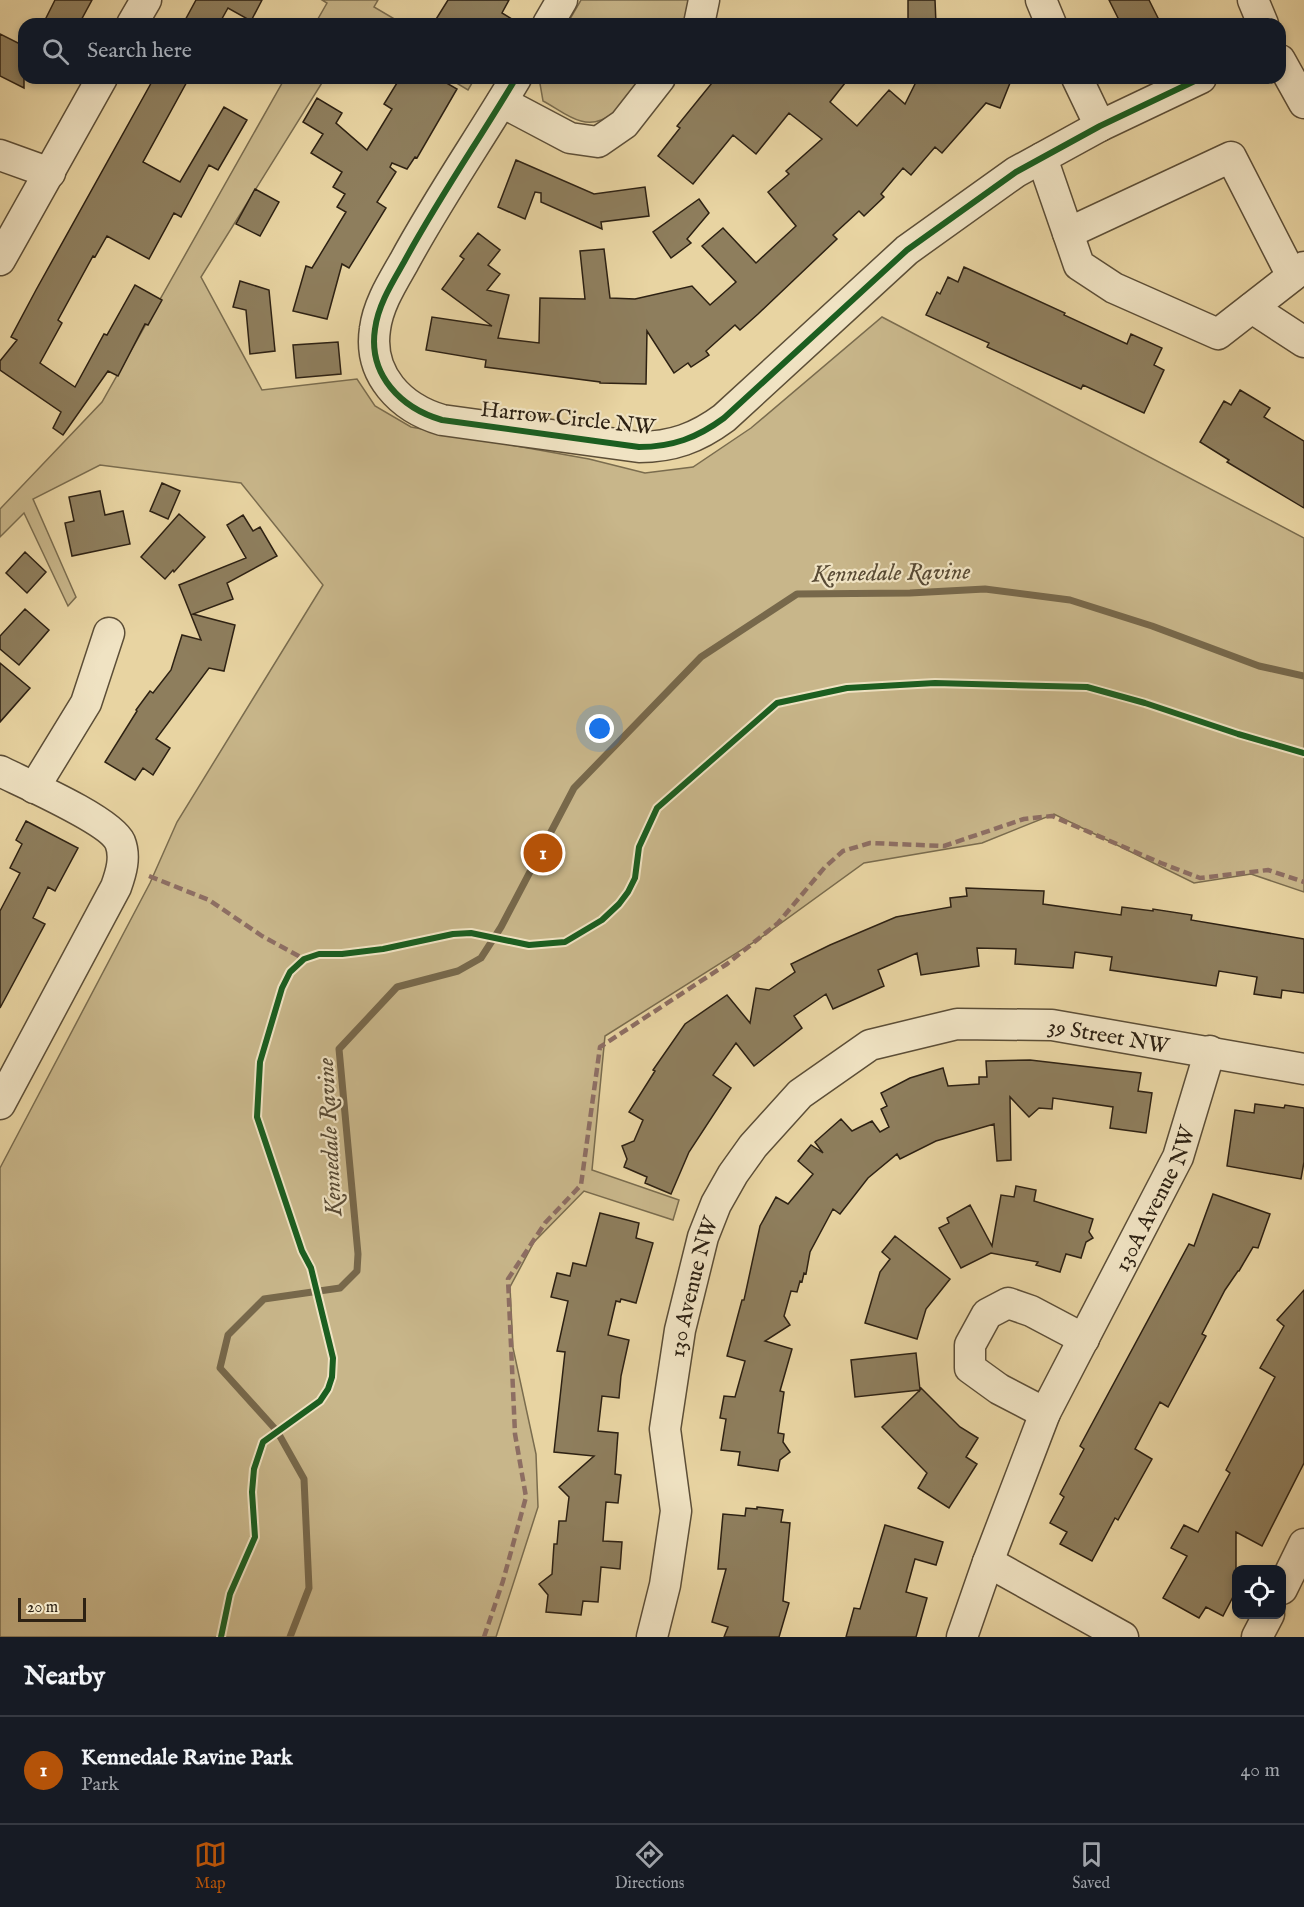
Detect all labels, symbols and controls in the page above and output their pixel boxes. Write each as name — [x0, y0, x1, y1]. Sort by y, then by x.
search box — [18, 18, 1286, 84]
icon: search — [39, 35, 72, 68]
text: Search here — [87, 37, 192, 65]
street label: Harrow Circle NW — [479, 396, 657, 442]
water label: Kennedale Ravine — [811, 557, 971, 590]
your location — [585, 714, 614, 743]
pin: 1 — [524, 830, 562, 876]
street label: 39 Street NW — [1046, 1013, 1172, 1061]
water label: Kennedale Ravine — [311, 1057, 350, 1218]
street label: 130A Avenue NW — [1109, 1122, 1203, 1277]
street label: 130 Avenue NW — [664, 1212, 726, 1359]
map controls — [1232, 1565, 1286, 1619]
button: locate — [1232, 1565, 1286, 1619]
scale bar — [18, 1595, 86, 1622]
text: 20 m — [27, 1598, 58, 1618]
text: Nearby — [24, 1660, 105, 1693]
text: Kennedale Ravine Park — [81, 1744, 293, 1772]
text: 1 — [40, 1758, 47, 1783]
text: 40 m — [1241, 1758, 1280, 1783]
text: Park — [81, 1772, 119, 1797]
tab: Map — [194, 1838, 227, 1894]
tab: Directions — [615, 1838, 684, 1894]
tab: Saved — [1072, 1838, 1110, 1894]

